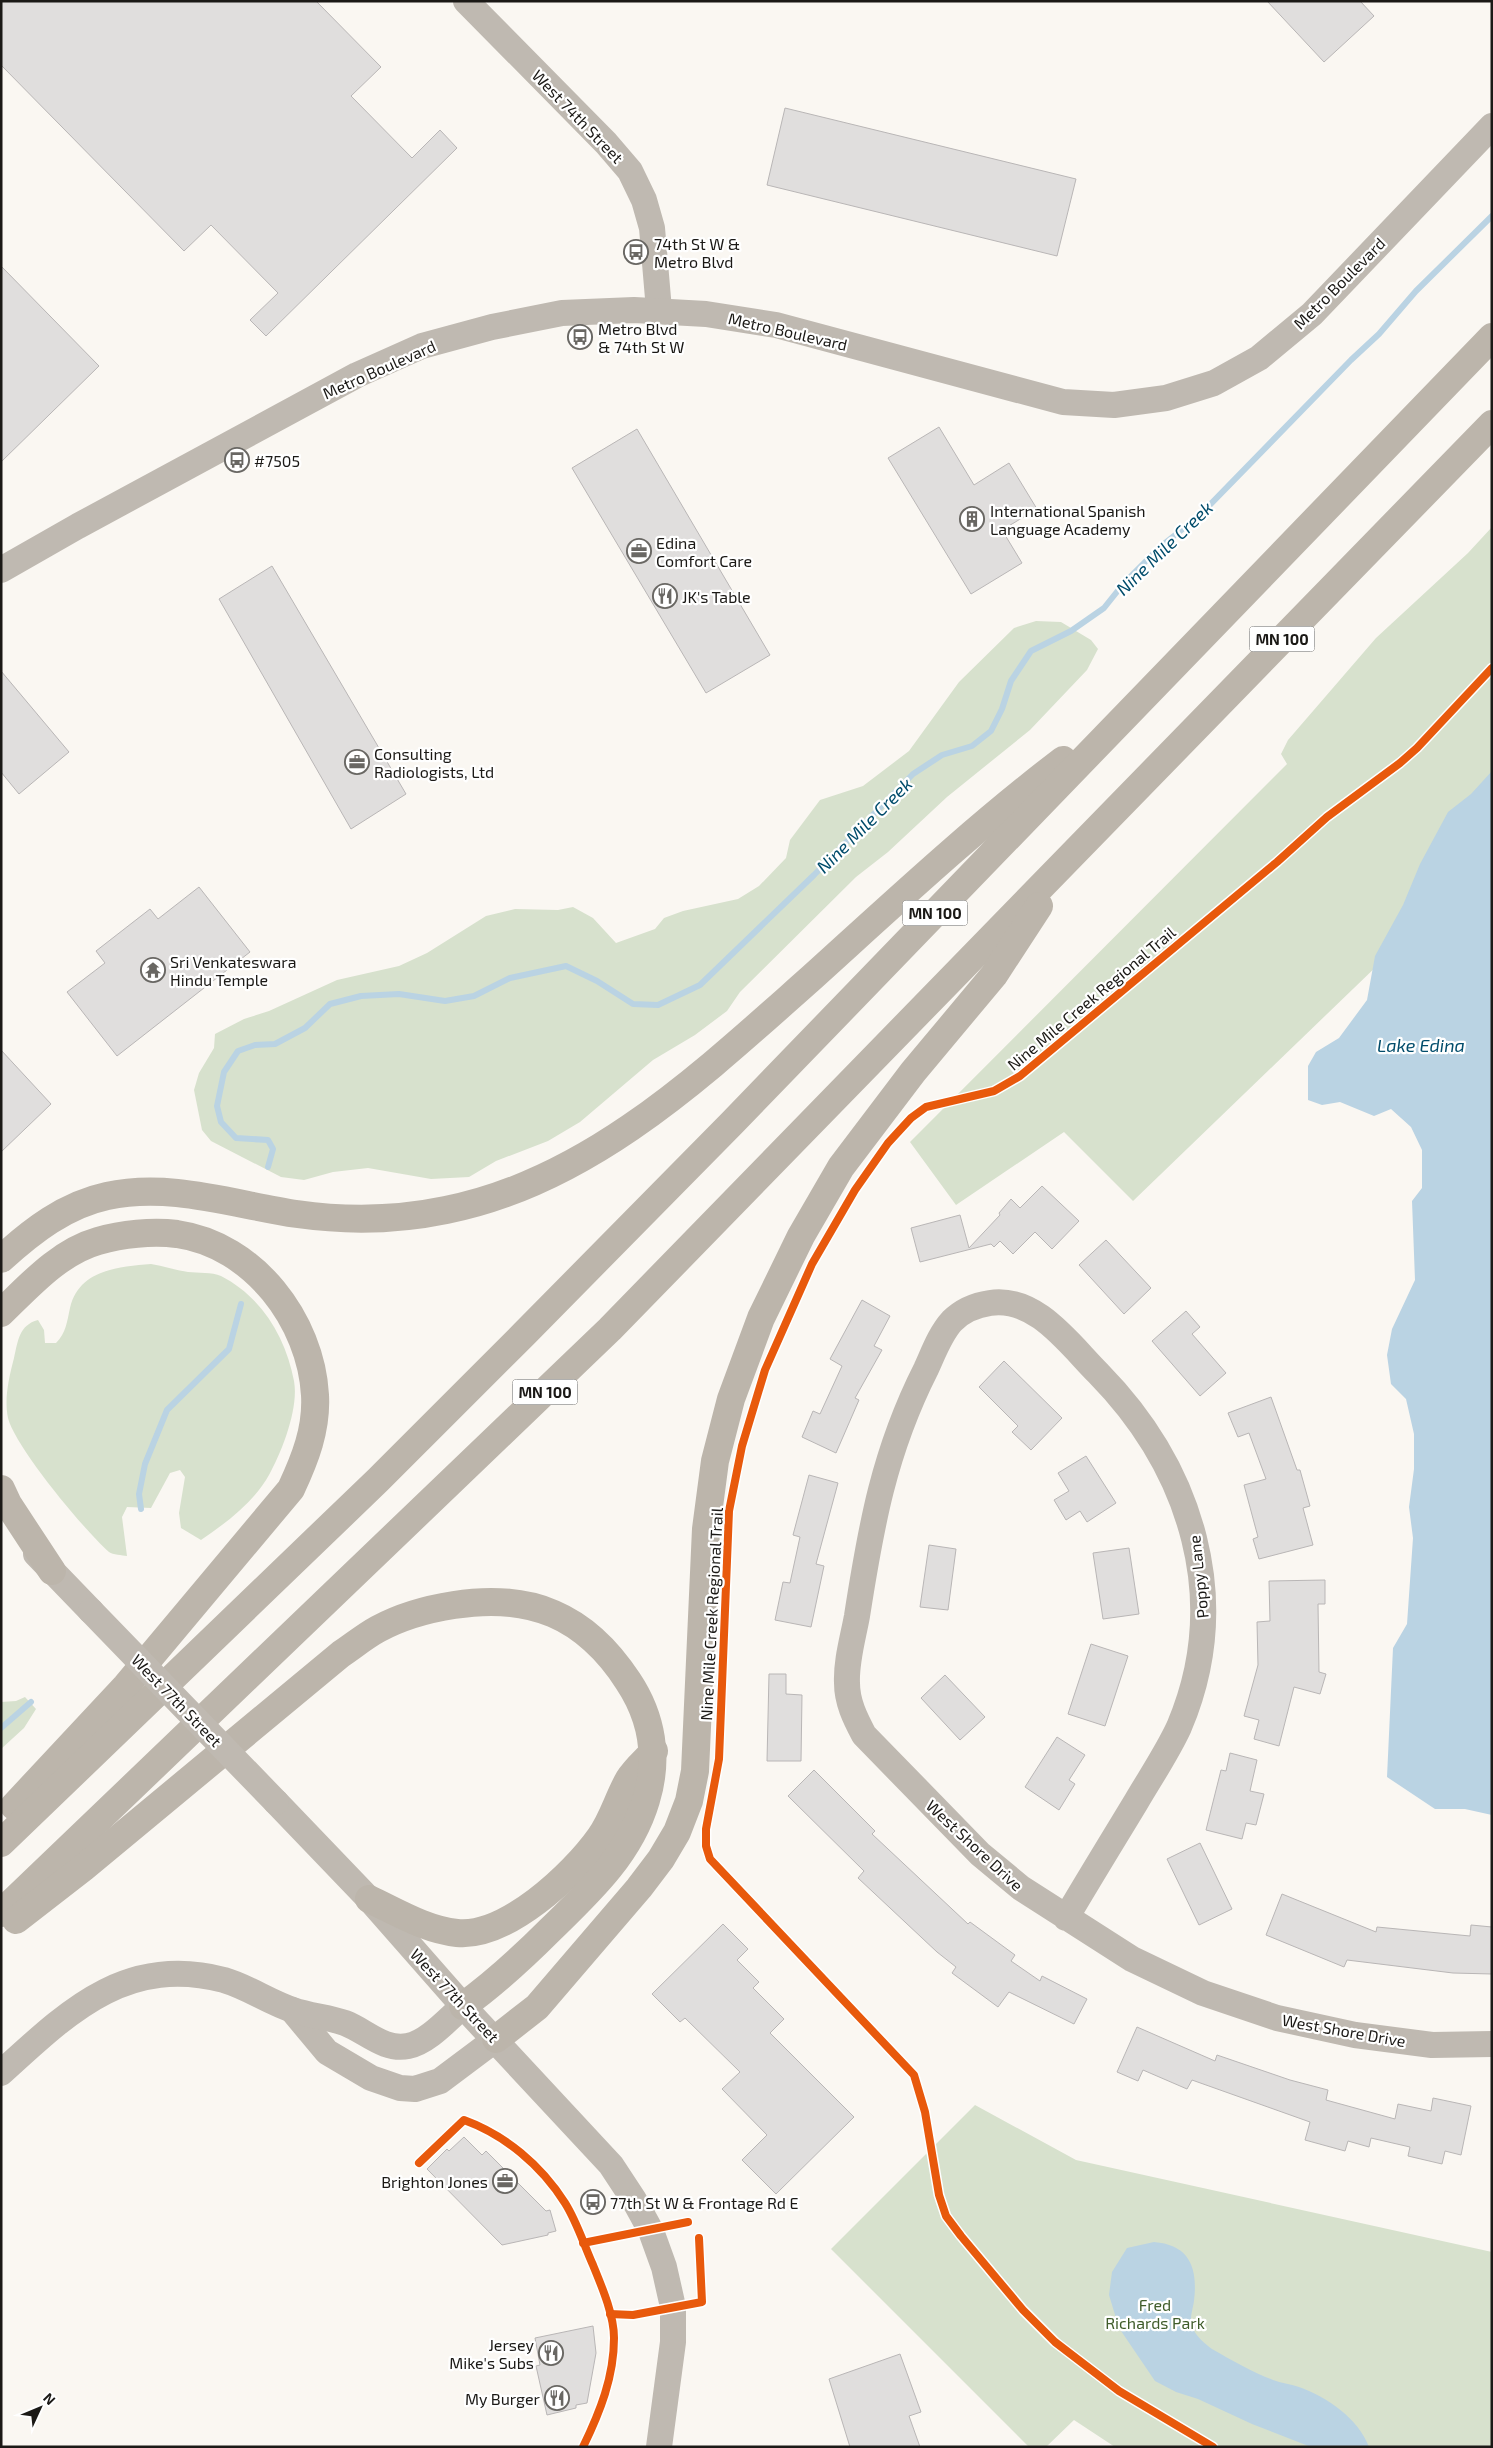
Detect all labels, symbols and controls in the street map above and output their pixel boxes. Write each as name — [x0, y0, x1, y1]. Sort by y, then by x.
street label: West 74th Street — [529, 65, 627, 167]
street label: Metro Boulevard — [1289, 233, 1389, 333]
place label: 74th St W & Metro Blvd — [654, 234, 740, 271]
bus stop icon: 74th St W & Metro Blvd — [623, 239, 649, 265]
street label: Metro Boulevard — [727, 308, 849, 354]
place label: Metro Blvd & 74th St W — [598, 319, 684, 356]
bus stop icon: Metro Blvd & 74th St W — [567, 324, 593, 350]
street label: Metro Boulevard — [320, 336, 438, 402]
bus stop icon: #7505 — [224, 447, 250, 473]
place label: #7505 — [254, 451, 300, 470]
water label: Nine Mile Creek — [1111, 496, 1217, 600]
place label: International Spanish Language Academy — [990, 501, 1146, 538]
building icon: International Spanish Language Academy — [959, 506, 985, 532]
place label: Edina Comfort Care — [656, 533, 752, 570]
office icon: Edina Comfort Care — [626, 538, 652, 564]
restaurant icon: JK's Table — [652, 583, 678, 609]
place label: JK's Table — [682, 587, 751, 606]
road number: MN 100 — [1250, 626, 1314, 652]
place label: Consulting Radiologists, Ltd — [374, 744, 494, 781]
office icon: Consulting Radiologists, Ltd — [344, 749, 370, 775]
water label: Nine Mile Creek — [812, 773, 916, 877]
road number: MN 100 — [902, 900, 968, 926]
street label: Nine Mile Creek Regional Trail — [1003, 922, 1179, 1074]
place label: Sri Venkateswara Hindu Temple — [170, 952, 296, 989]
temple icon: Sri Venkateswara Hindu Temple — [140, 957, 166, 983]
water label: Lake Edina — [1377, 1034, 1465, 1056]
road number: MN 100 — [512, 1380, 578, 1404]
street label: Nine Mile Creek Regional Trail — [696, 1507, 726, 1721]
street label: Poppy Lane — [1184, 1534, 1212, 1620]
street label: West 77th Street — [128, 1650, 226, 1750]
street label: West Shore Drive — [923, 1795, 1027, 1895]
street label: West 77th Street — [407, 1944, 503, 2046]
street label: West Shore Drive — [1281, 2010, 1407, 2050]
office icon: Brighton Jones — [492, 2168, 518, 2194]
place label: Brighton Jones — [381, 2172, 488, 2191]
bus stop icon: 77th St W & Frontage Rd E — [580, 2189, 606, 2215]
place label: 77th St W & Frontage Rd E — [610, 2193, 799, 2212]
park label: Fred Richards Park — [1105, 2295, 1205, 2332]
place label: Jersey Mike's Subs — [449, 2335, 535, 2372]
restaurant icon: Jersey Mike's Subs — [538, 2340, 564, 2366]
north arrow — [15, 2383, 65, 2433]
restaurant icon: My Burger — [544, 2385, 570, 2411]
text: N — [40, 2389, 59, 2408]
place label: My Burger — [465, 2389, 541, 2408]

